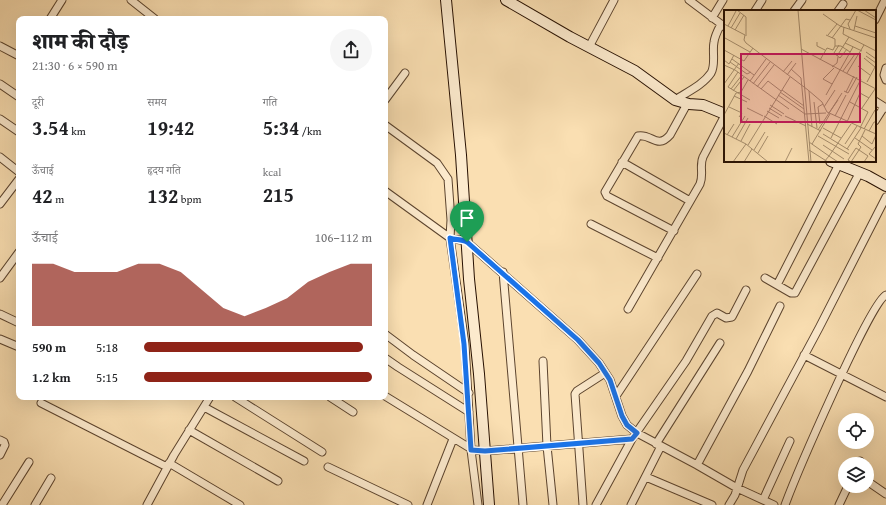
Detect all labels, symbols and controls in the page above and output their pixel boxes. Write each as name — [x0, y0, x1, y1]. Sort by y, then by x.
inset map — [724, 10, 876, 162]
text: शाम की दौड़ — [32, 25, 129, 57]
button: share — [330, 29, 372, 71]
text: 21:30 · 6 × 590 m — [32, 56, 118, 75]
text: दूरी — [32, 94, 44, 110]
text: समय — [147, 94, 167, 110]
text: गति — [263, 94, 277, 110]
text: 3.54 — [32, 113, 69, 142]
text: 19:42 — [147, 113, 194, 142]
text: 5:34 — [263, 113, 299, 142]
text: km — [69, 123, 86, 139]
text: /km — [299, 123, 322, 139]
text: ऊँचाई — [32, 162, 54, 178]
text: हृदय गति — [147, 162, 181, 178]
text: kcal — [263, 164, 281, 180]
text: 215 — [263, 180, 294, 209]
text: 42 — [32, 181, 53, 210]
text: 132 — [147, 181, 178, 210]
text: m — [53, 191, 64, 207]
text: bpm — [178, 191, 201, 207]
pin — [450, 201, 484, 242]
icon: arrive — [456, 207, 478, 229]
text: ऊँचाई — [32, 228, 58, 247]
text: 106–112 m — [315, 228, 372, 247]
text: 590 m — [32, 338, 66, 357]
text: 5:18 — [96, 338, 118, 357]
text: 1.2 km — [32, 368, 71, 387]
text: 5:15 — [96, 368, 118, 387]
map controls — [838, 413, 874, 493]
button: locate — [838, 413, 874, 449]
button: layers — [838, 457, 874, 493]

